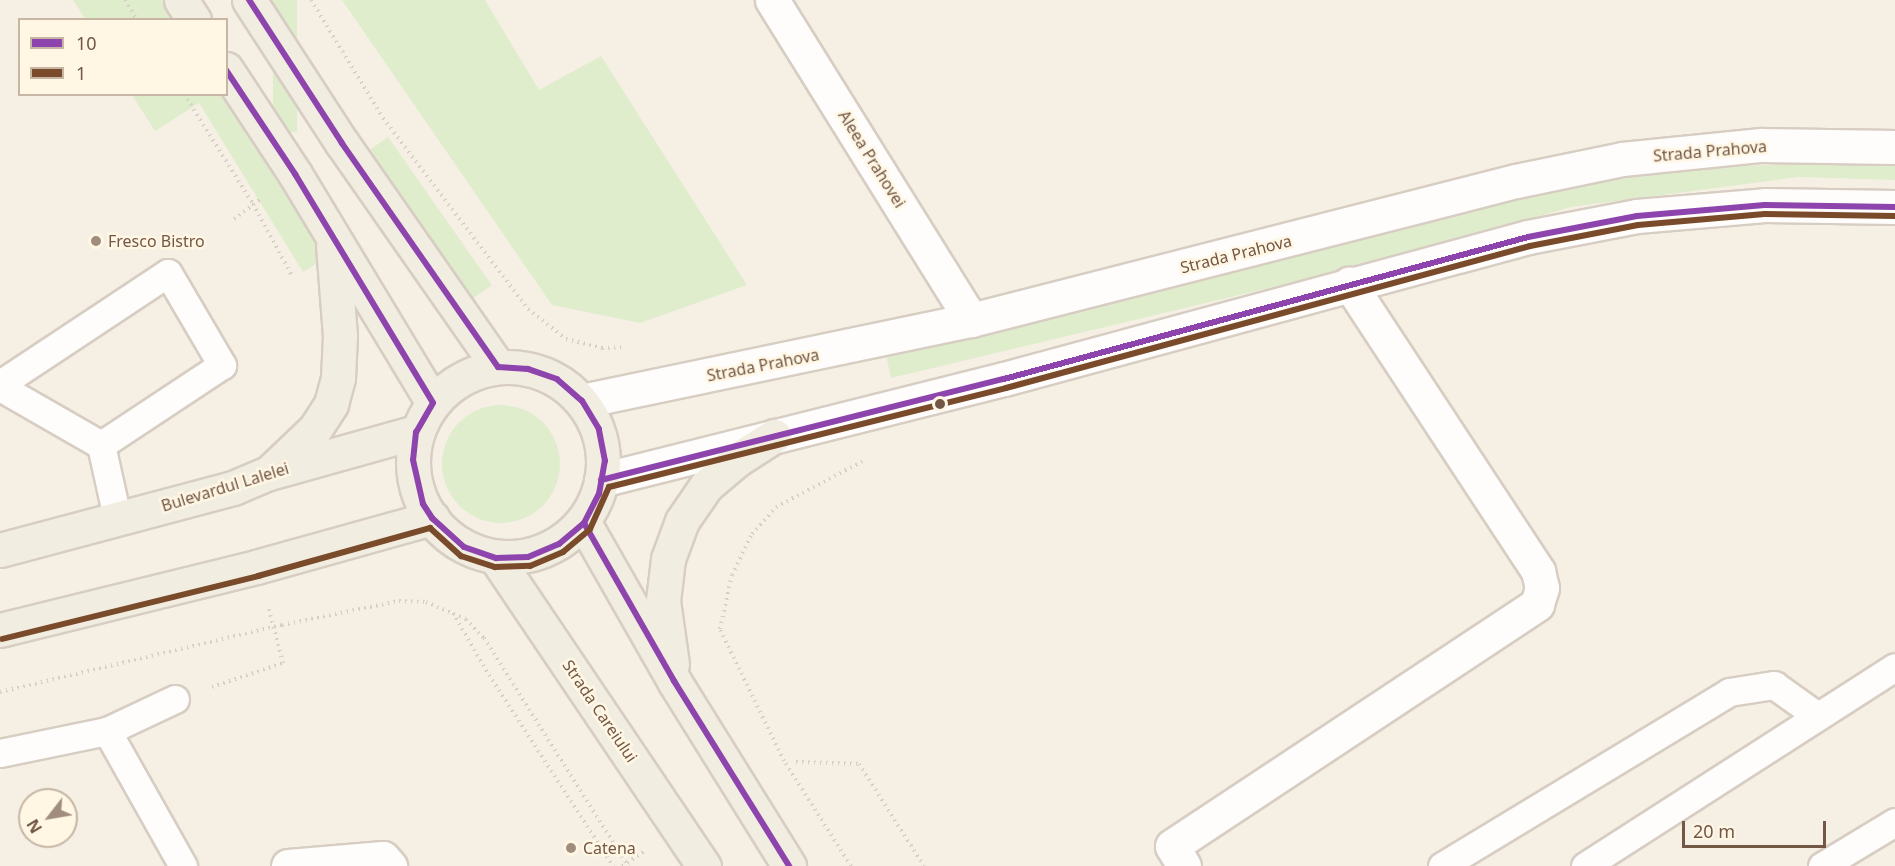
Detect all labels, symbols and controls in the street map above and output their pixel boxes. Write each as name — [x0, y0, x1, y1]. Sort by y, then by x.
legend — [18, 18, 228, 96]
text: 10 — [76, 31, 97, 55]
text: 1 — [76, 61, 86, 85]
street label: Aleea Prahovei — [834, 107, 910, 211]
street label: Strada Prahova — [1652, 136, 1768, 166]
place label: Fresco Bistro — [108, 231, 205, 251]
street label: Strada Prahova — [1178, 231, 1294, 277]
marker: Fresco Bistro — [89, 234, 103, 248]
street label: Strada Prahova — [705, 345, 821, 385]
unlabelled marker — [934, 398, 946, 410]
street label: Bulevardul Lalelei — [159, 458, 291, 516]
street label: Strada Careiului — [559, 656, 641, 766]
north arrow — [18, 788, 78, 848]
scale bar — [1685, 809, 1829, 847]
text: N — [22, 815, 47, 837]
text: 20 m — [1693, 819, 1735, 843]
place label: Catena — [583, 838, 636, 858]
marker: Catena — [564, 841, 578, 855]

